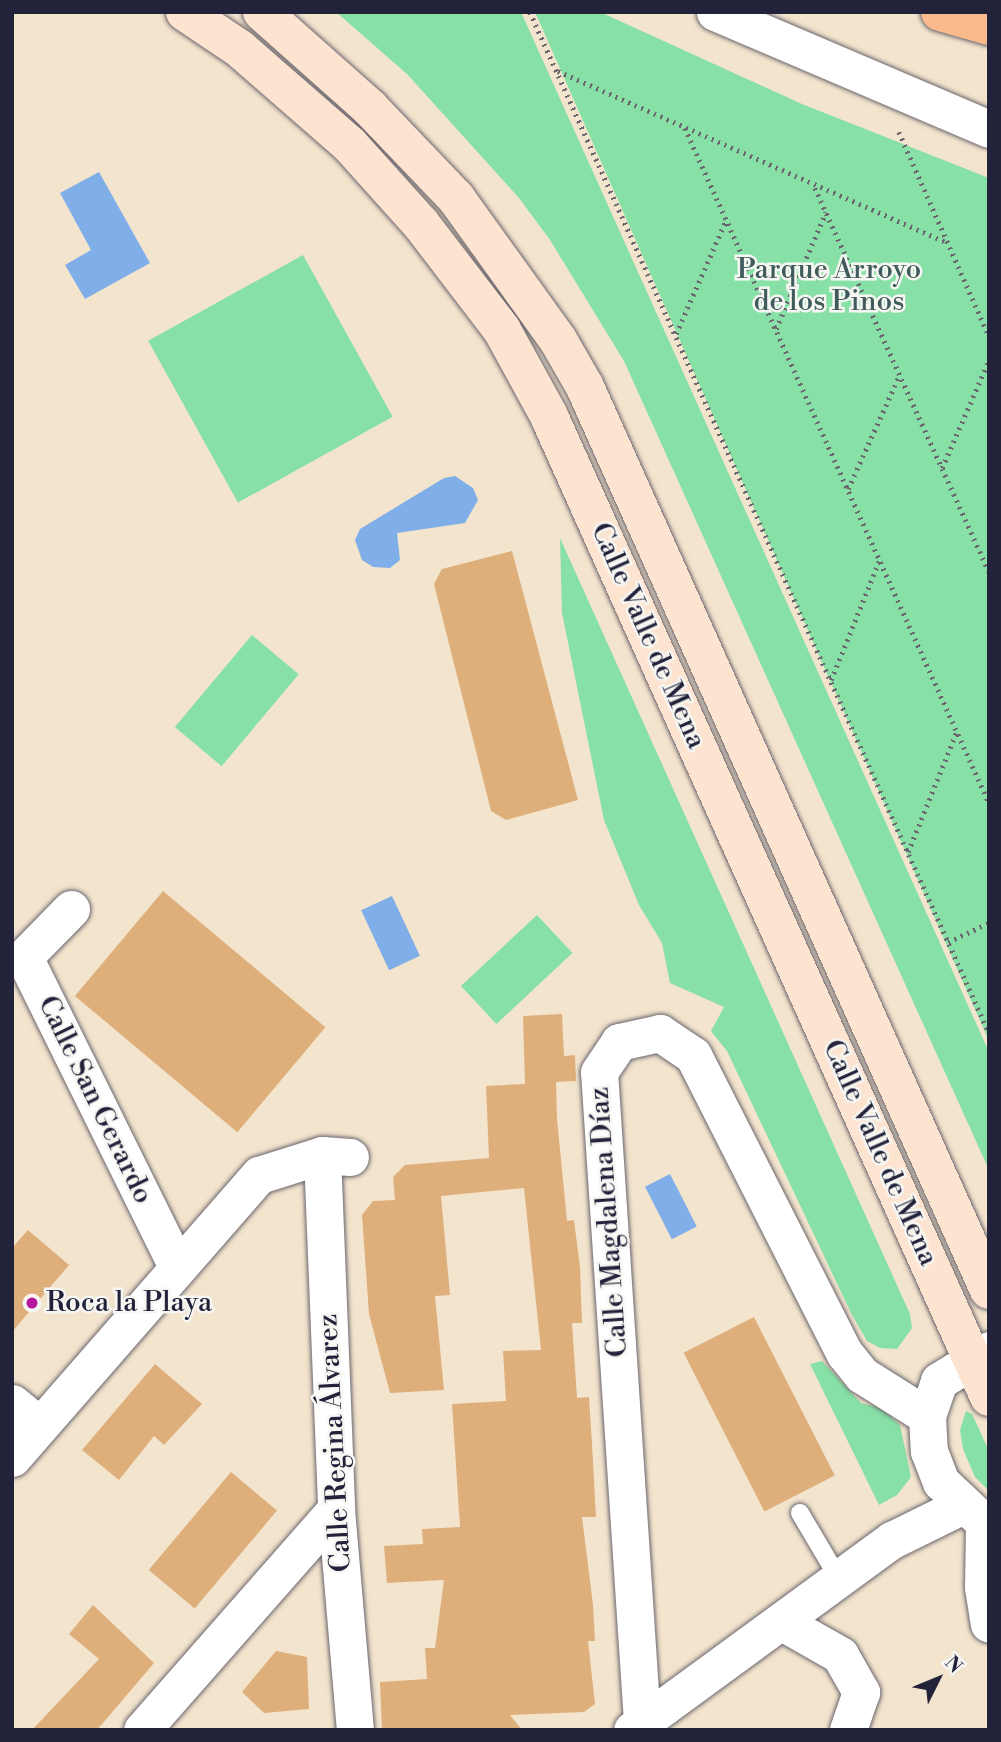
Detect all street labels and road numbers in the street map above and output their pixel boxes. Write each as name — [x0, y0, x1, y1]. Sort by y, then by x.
street label: Calle Valle de Mena — [583, 518, 713, 754]
street label: Calle San Gerardo — [30, 991, 160, 1209]
street label: Calle Valle de Mena — [815, 1035, 945, 1271]
street label: Calle Magdalena Díaz — [583, 1086, 635, 1358]
street label: Calle Regina Álvarez — [311, 1313, 359, 1573]

